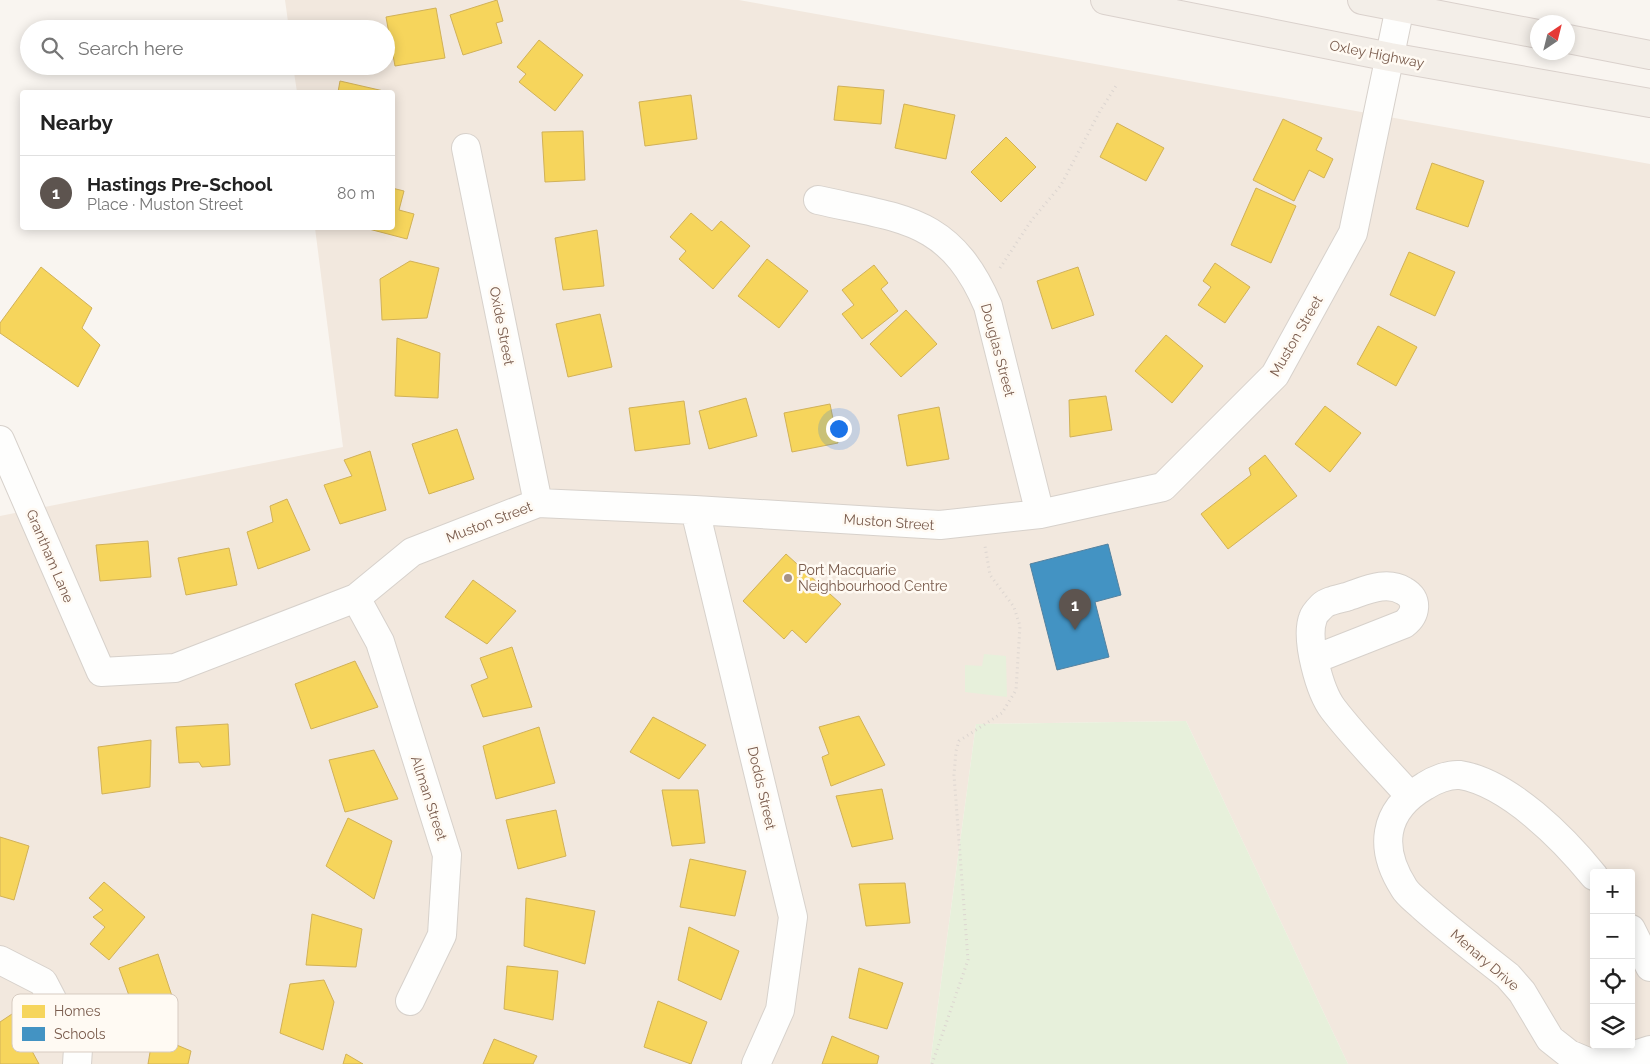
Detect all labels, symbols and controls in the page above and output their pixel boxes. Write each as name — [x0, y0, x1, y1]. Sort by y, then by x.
north arrow — [1530, 15, 1575, 60]
search box — [20, 20, 395, 75]
icon: search — [38, 34, 66, 62]
text: Search here — [78, 37, 184, 59]
street label: Oxley Highway — [1328, 37, 1426, 71]
text: Nearby — [40, 110, 113, 135]
text: Hastings Pre-School — [87, 173, 272, 195]
text: 1 — [52, 184, 60, 203]
text: 80 m — [337, 184, 375, 203]
text: Place · Muston Street — [87, 195, 243, 214]
street label: Oxide Street — [487, 285, 518, 367]
street label: Muston Street — [1266, 292, 1326, 379]
street label: Douglas Street — [978, 302, 1018, 399]
your location — [826, 416, 852, 442]
street label: Muston Street — [444, 498, 535, 546]
street label: Grantham Lane — [23, 507, 77, 605]
street label: Muston Street — [843, 511, 935, 533]
place label: Port Macquarie Neighbourhood Centre — [798, 562, 948, 594]
marker: Port Macquarie Neighbourhood Centre — [782, 572, 794, 584]
pin: 1 — [1059, 589, 1091, 630]
street label: Dodds Street — [745, 745, 779, 831]
street label: Allman Street — [408, 754, 450, 843]
map controls — [1590, 869, 1635, 1049]
button: + — [1590, 869, 1635, 914]
button: − — [1590, 914, 1635, 959]
street label: Menary Drive — [1448, 926, 1522, 994]
button: locate — [1590, 959, 1635, 1004]
legend — [12, 994, 178, 1052]
text: Homes — [54, 1003, 101, 1019]
button: layers — [1590, 1004, 1635, 1049]
text: Schools — [54, 1026, 106, 1042]

